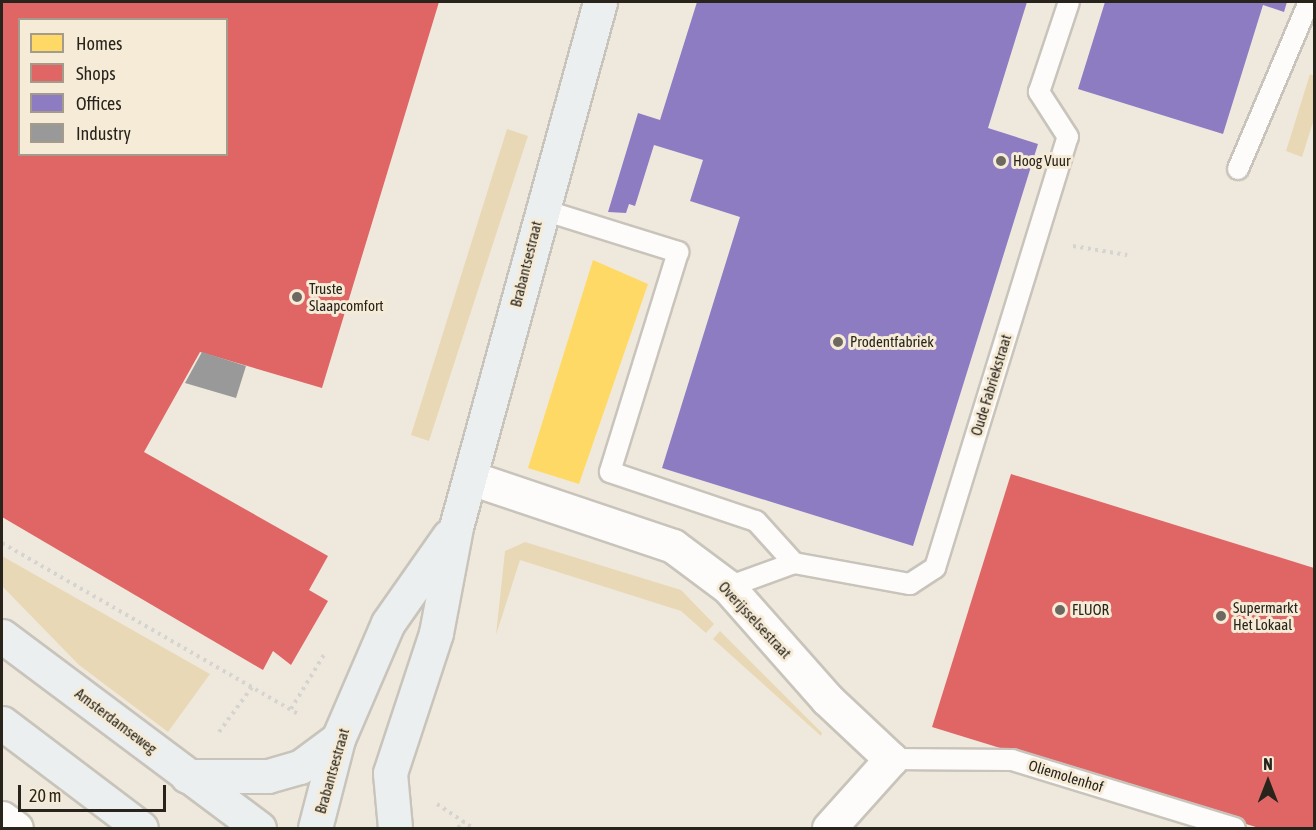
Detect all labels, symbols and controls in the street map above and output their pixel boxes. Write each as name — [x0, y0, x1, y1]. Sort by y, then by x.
legend — [18, 18, 228, 156]
text: Homes — [76, 33, 122, 54]
text: Shops — [76, 63, 116, 84]
text: Offices — [76, 93, 122, 114]
text: Industry — [76, 123, 131, 144]
place label: Hoog Vuur — [1013, 152, 1070, 170]
marker: Hoog Vuur — [994, 154, 1008, 168]
street label: Brabantsestraat — [507, 219, 545, 309]
place label: Truste Slaapcomfort — [309, 279, 384, 314]
marker: Truste Slaapcomfort — [290, 290, 304, 304]
street label: Oude Fabriekstraat — [967, 332, 1015, 438]
place label: Prodentfabriek — [850, 333, 934, 351]
marker: Prodentfabriek — [831, 335, 845, 349]
street label: Overijsselsestraat — [715, 578, 795, 662]
place label: Supermarkt Het Lokaal — [1233, 598, 1298, 633]
place label: FLUOR — [1072, 601, 1109, 619]
marker: FLUOR — [1053, 603, 1067, 617]
marker: Supermarkt Het Lokaal — [1214, 609, 1228, 623]
street label: Amsterdamseweg — [72, 684, 160, 758]
street label: Brabantsestraat — [311, 726, 353, 816]
north arrow — [1238, 752, 1298, 812]
text: N — [1263, 755, 1273, 773]
street label: Oliemolenhof — [1026, 756, 1106, 796]
scale bar — [21, 773, 170, 811]
text: 20 m — [29, 785, 61, 806]

